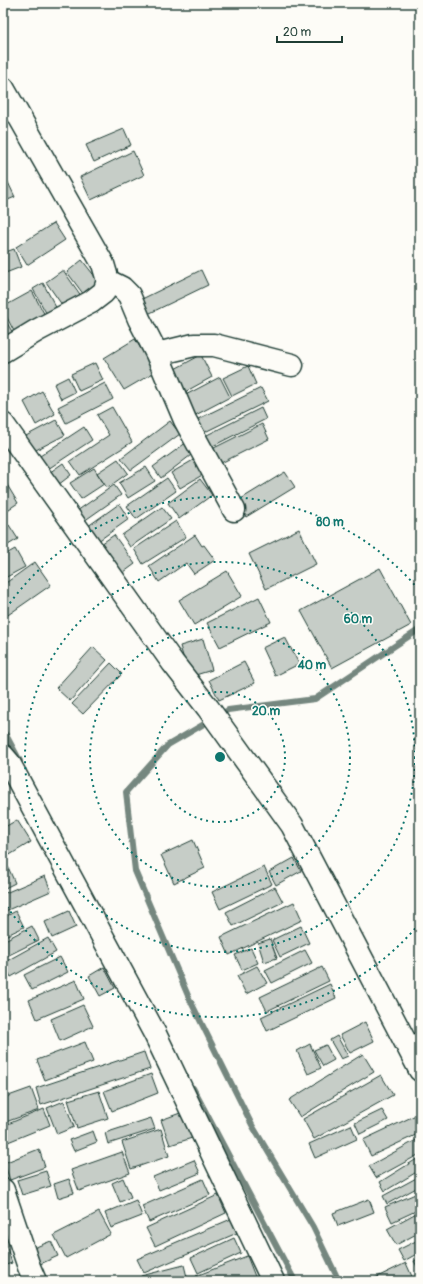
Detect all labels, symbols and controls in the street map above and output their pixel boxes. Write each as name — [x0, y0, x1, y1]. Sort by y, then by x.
scale bar — [277, 18, 342, 44]
text: 20 m — [283, 25, 312, 40]
text: 80 m — [316, 515, 344, 530]
text: 60 m — [344, 612, 373, 627]
text: 40 m — [297, 658, 327, 673]
text: 20 m — [252, 704, 280, 719]
centre of rings — [213, 750, 227, 764]

